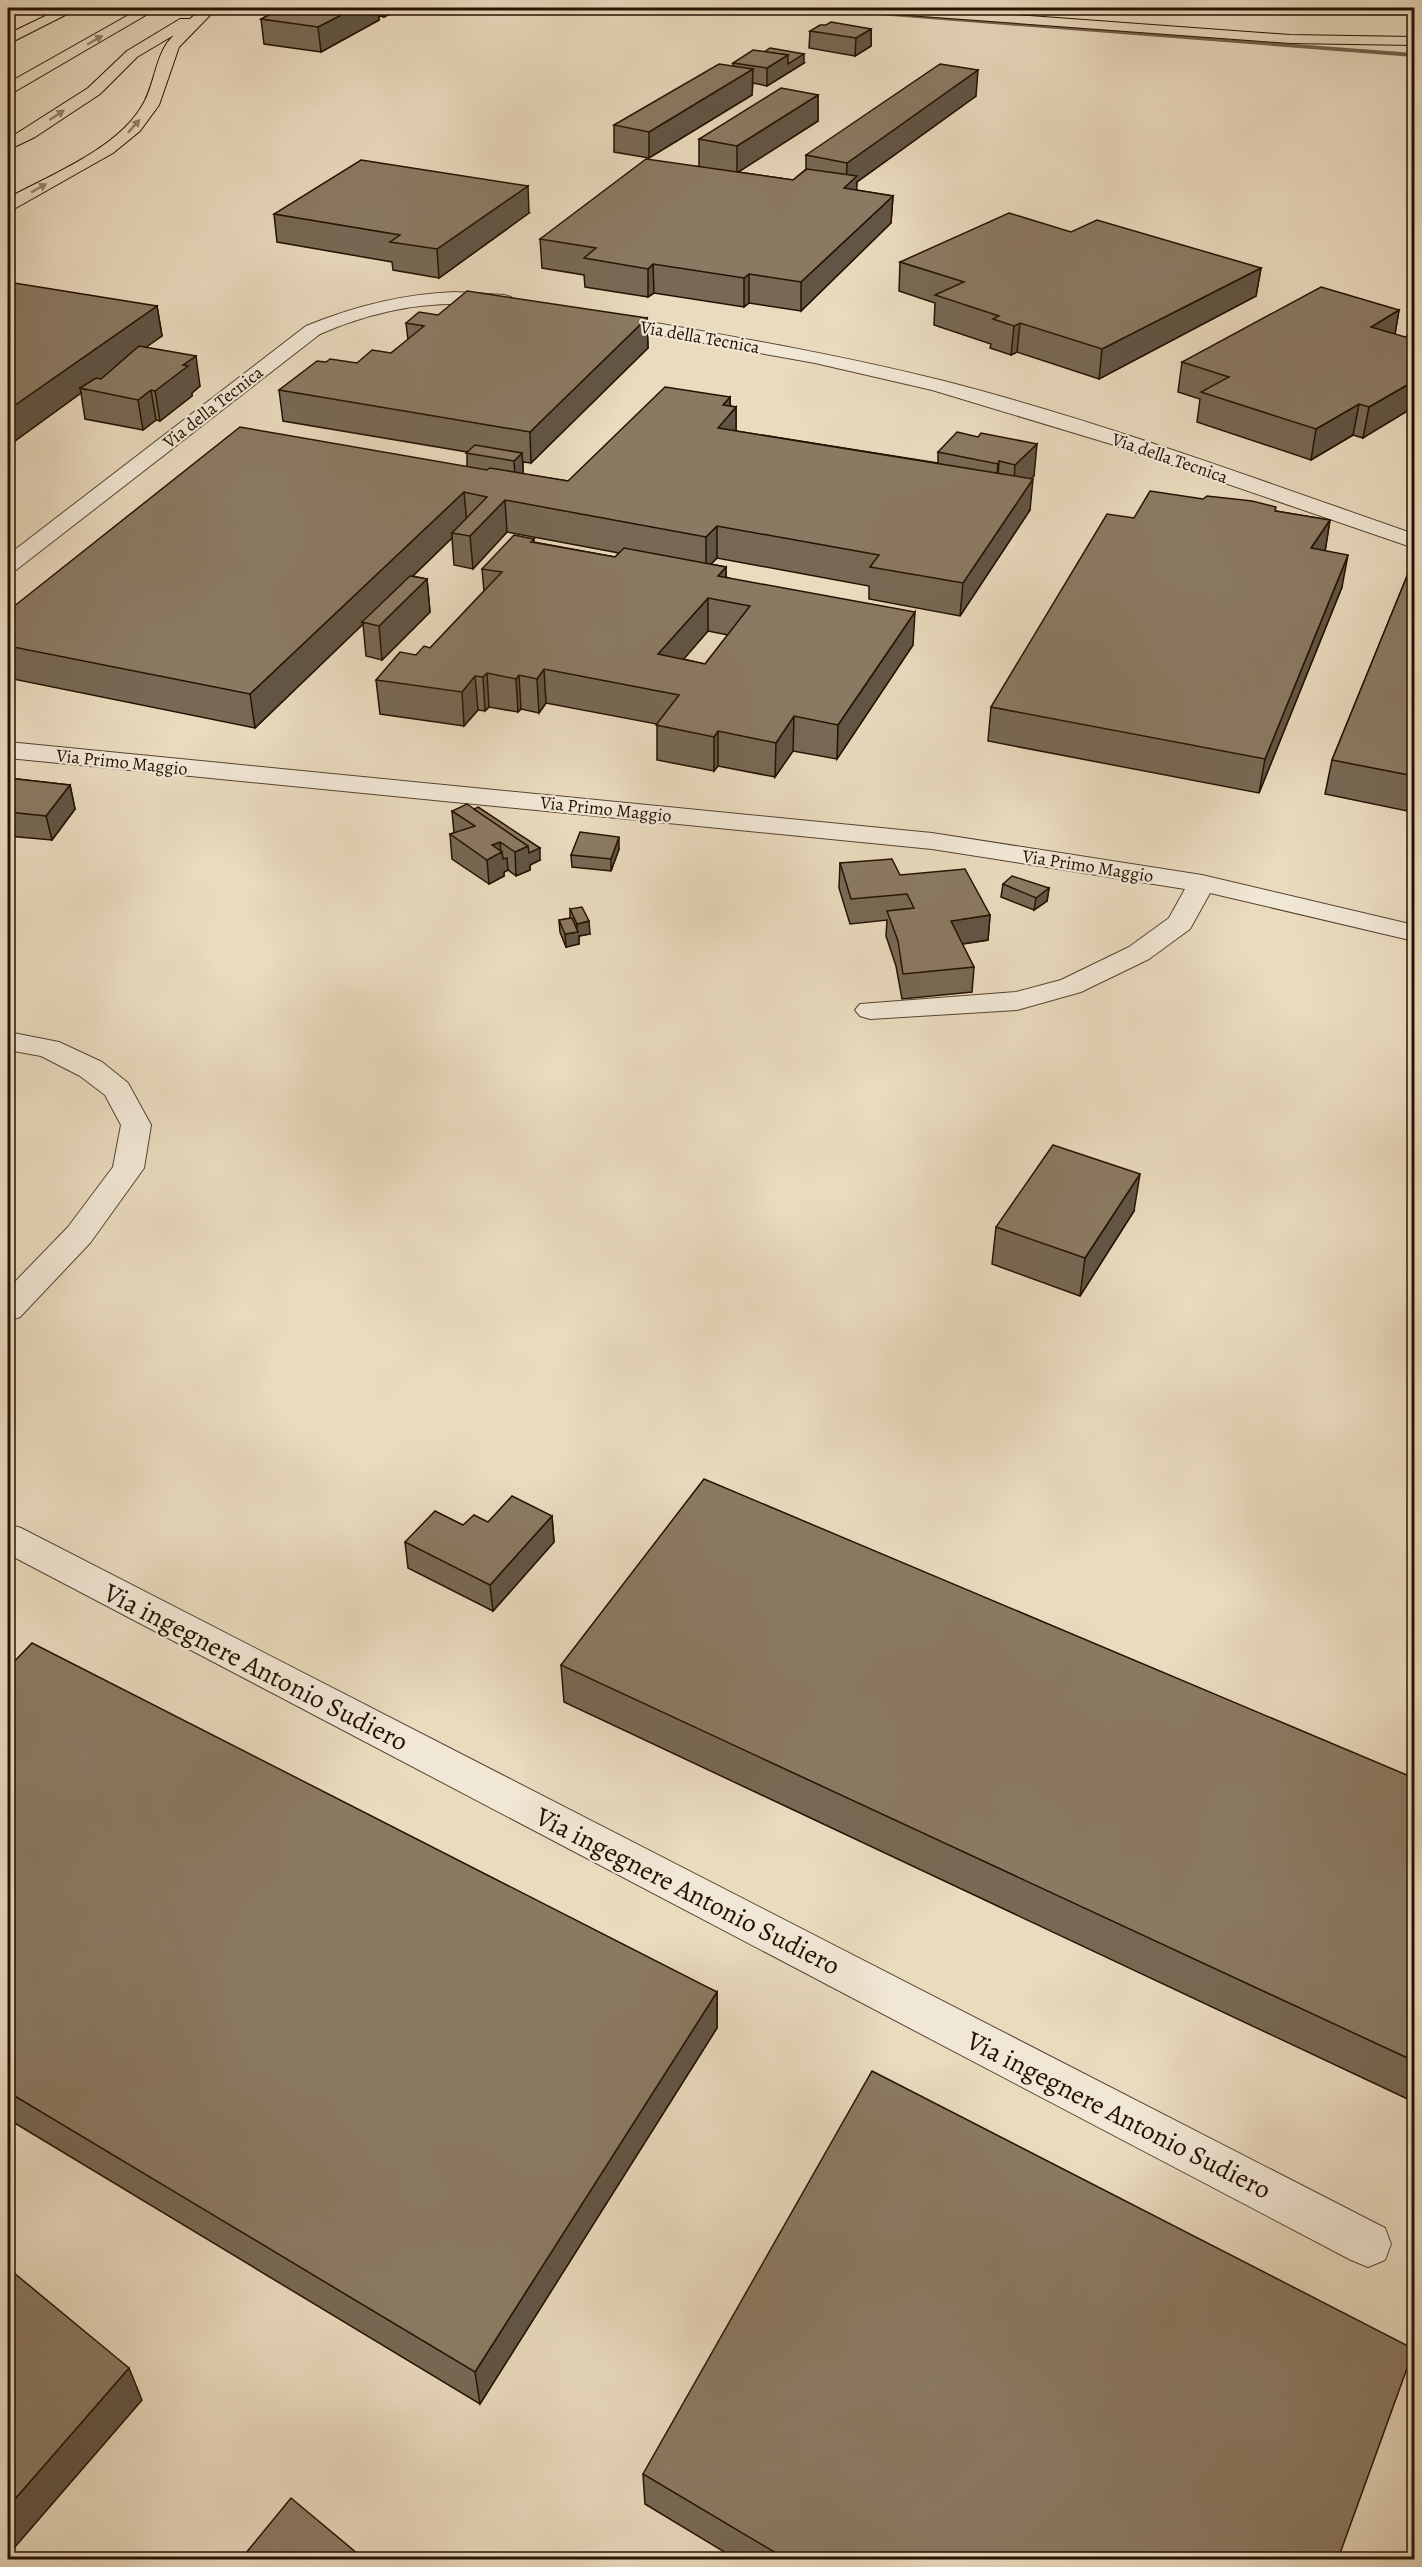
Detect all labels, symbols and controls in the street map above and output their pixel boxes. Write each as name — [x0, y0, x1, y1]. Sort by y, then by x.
one-way arrow — [87, 35, 103, 46]
one-way arrow — [49, 109, 65, 121]
one-way arrow — [127, 118, 141, 133]
one-way arrow — [31, 183, 48, 193]
street label: Via della Tecnica — [637, 315, 762, 359]
street label: Via della Tecnica — [157, 360, 269, 454]
street label: Via della Tecnica — [1108, 427, 1232, 489]
street label: Via Primo Maggio — [54, 743, 189, 781]
street label: Via Primo Maggio — [538, 790, 673, 828]
street label: Via Primo Maggio — [1020, 844, 1155, 888]
street label: Via ingegnere Antonio Sudiero — [97, 1574, 414, 1760]
street label: Via ingegnere Antonio Sudiero — [529, 1798, 846, 1984]
street label: Via ingegnere Antonio Sudiero — [960, 2022, 1277, 2208]

